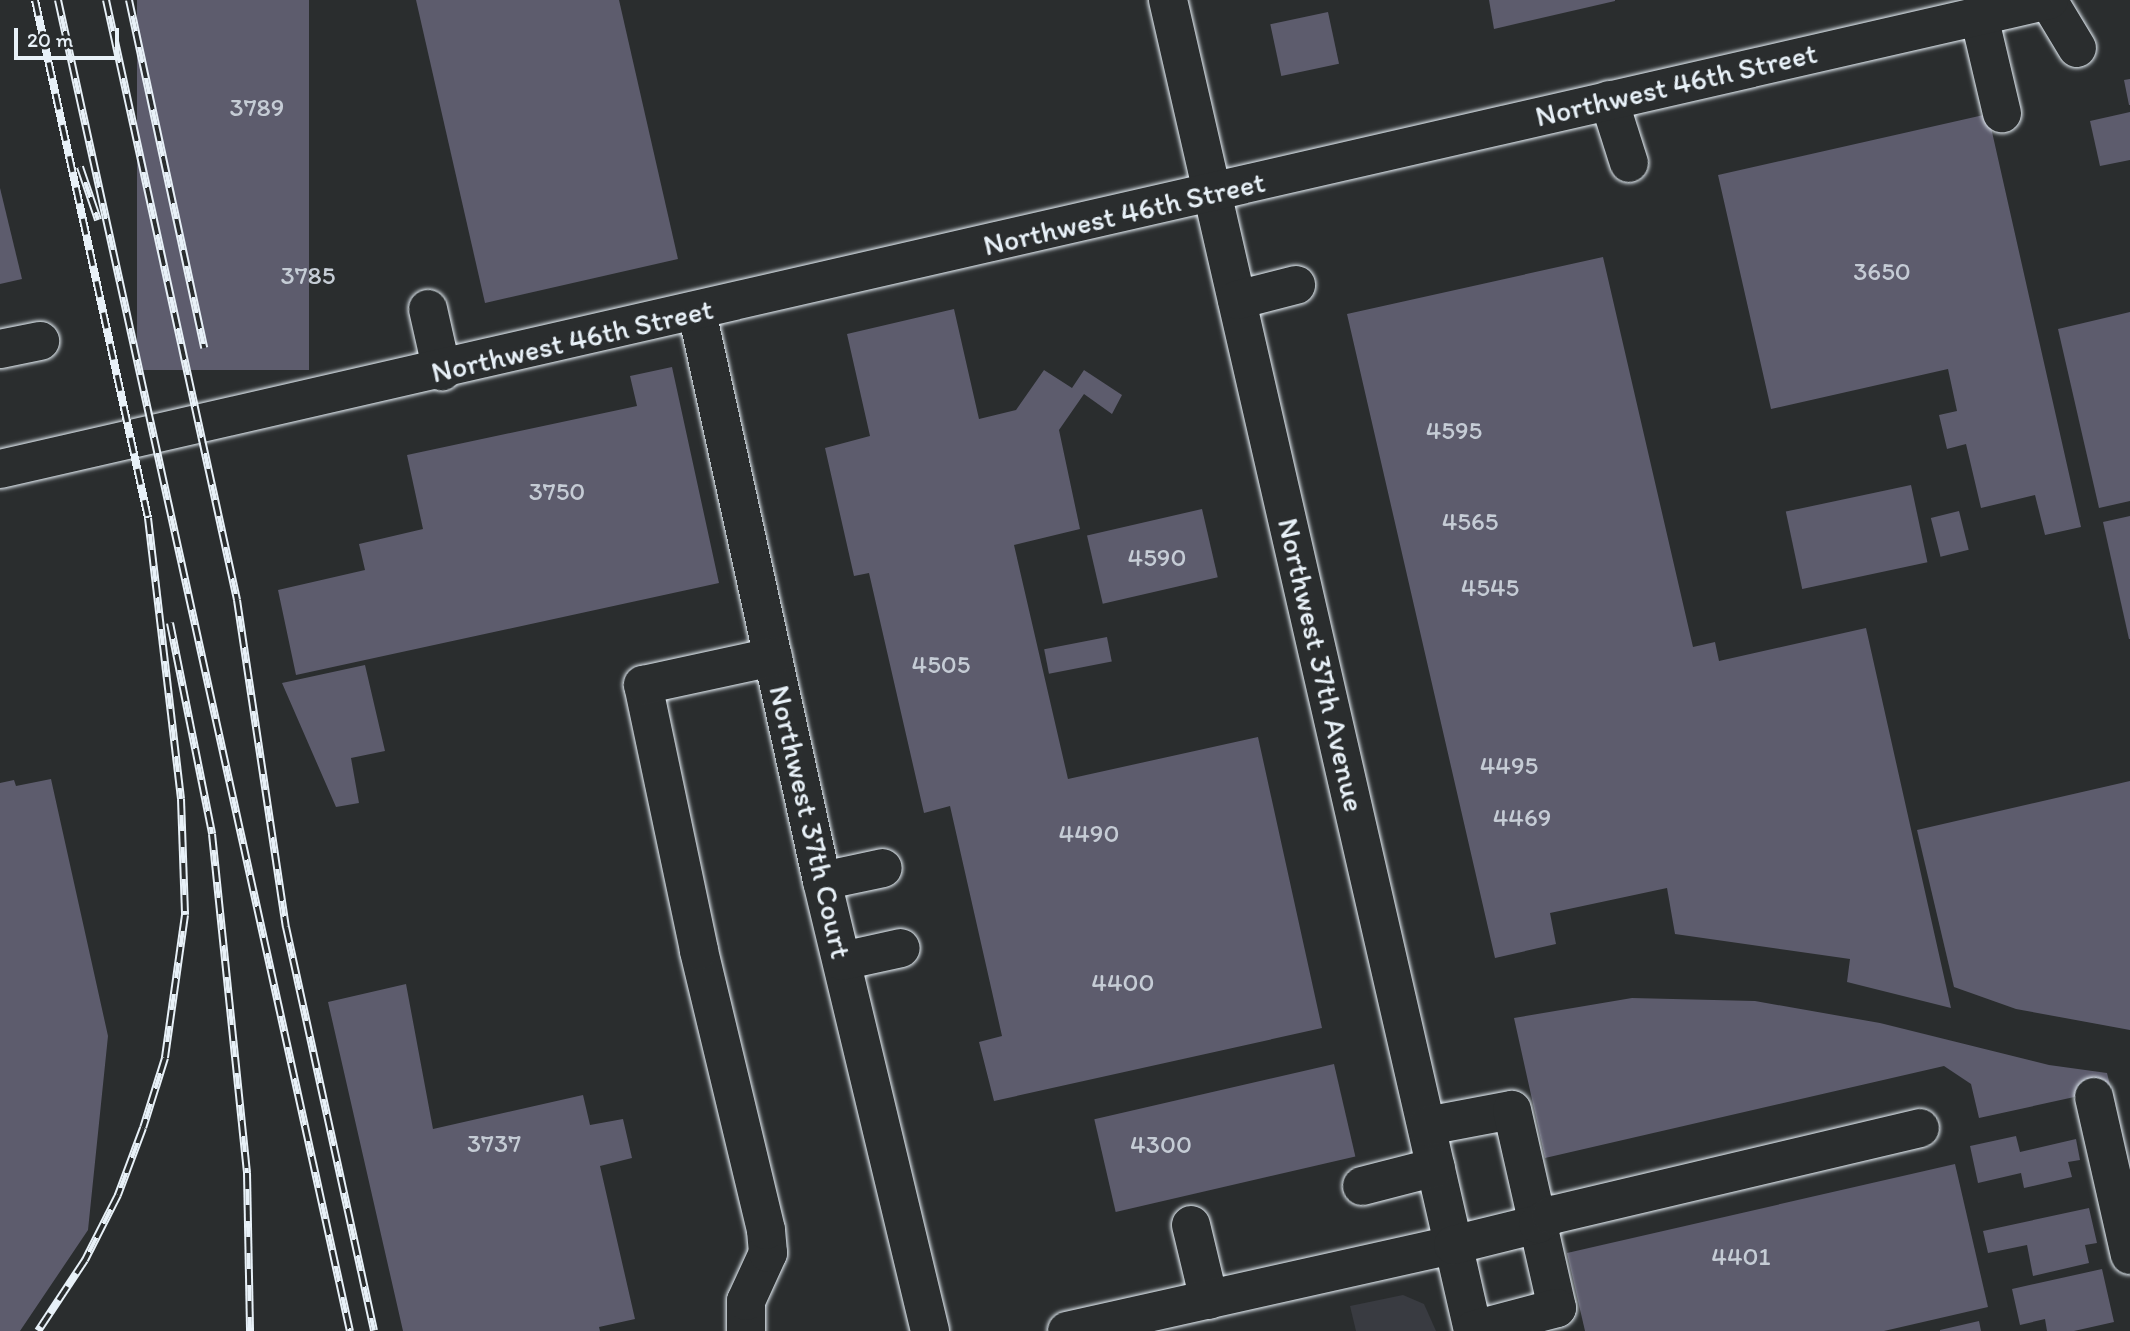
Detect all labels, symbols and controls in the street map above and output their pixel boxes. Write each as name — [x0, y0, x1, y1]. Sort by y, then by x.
scale bar — [18, 14, 122, 58]
text: 20 m — [27, 27, 73, 52]
street label: Northwest 46th Street — [1532, 35, 1820, 135]
house number: 3789 — [230, 92, 284, 124]
street label: Northwest 46th Street — [980, 164, 1268, 264]
house number: 3650 — [1853, 256, 1911, 288]
house number: 3785 — [281, 260, 335, 292]
street label: Northwest 46th Street — [428, 291, 716, 391]
house number: 4595 — [1426, 415, 1482, 447]
house number: 3750 — [529, 476, 585, 508]
house number: 4565 — [1442, 506, 1498, 538]
street label: Northwest 37th Avenue — [1270, 515, 1372, 815]
house number: 4590 — [1128, 542, 1186, 574]
house number: 4545 — [1461, 572, 1519, 604]
house number: 4505 — [912, 649, 970, 681]
street label: Northwest 37th Court — [761, 682, 859, 962]
house number: 4495 — [1480, 750, 1538, 782]
house number: 4469 — [1493, 802, 1551, 834]
house number: 4490 — [1059, 818, 1119, 850]
house number: 4400 — [1091, 967, 1155, 999]
house number: 3737 — [467, 1128, 521, 1160]
house number: 4300 — [1130, 1129, 1192, 1161]
house number: 4401 — [1711, 1241, 1771, 1273]

